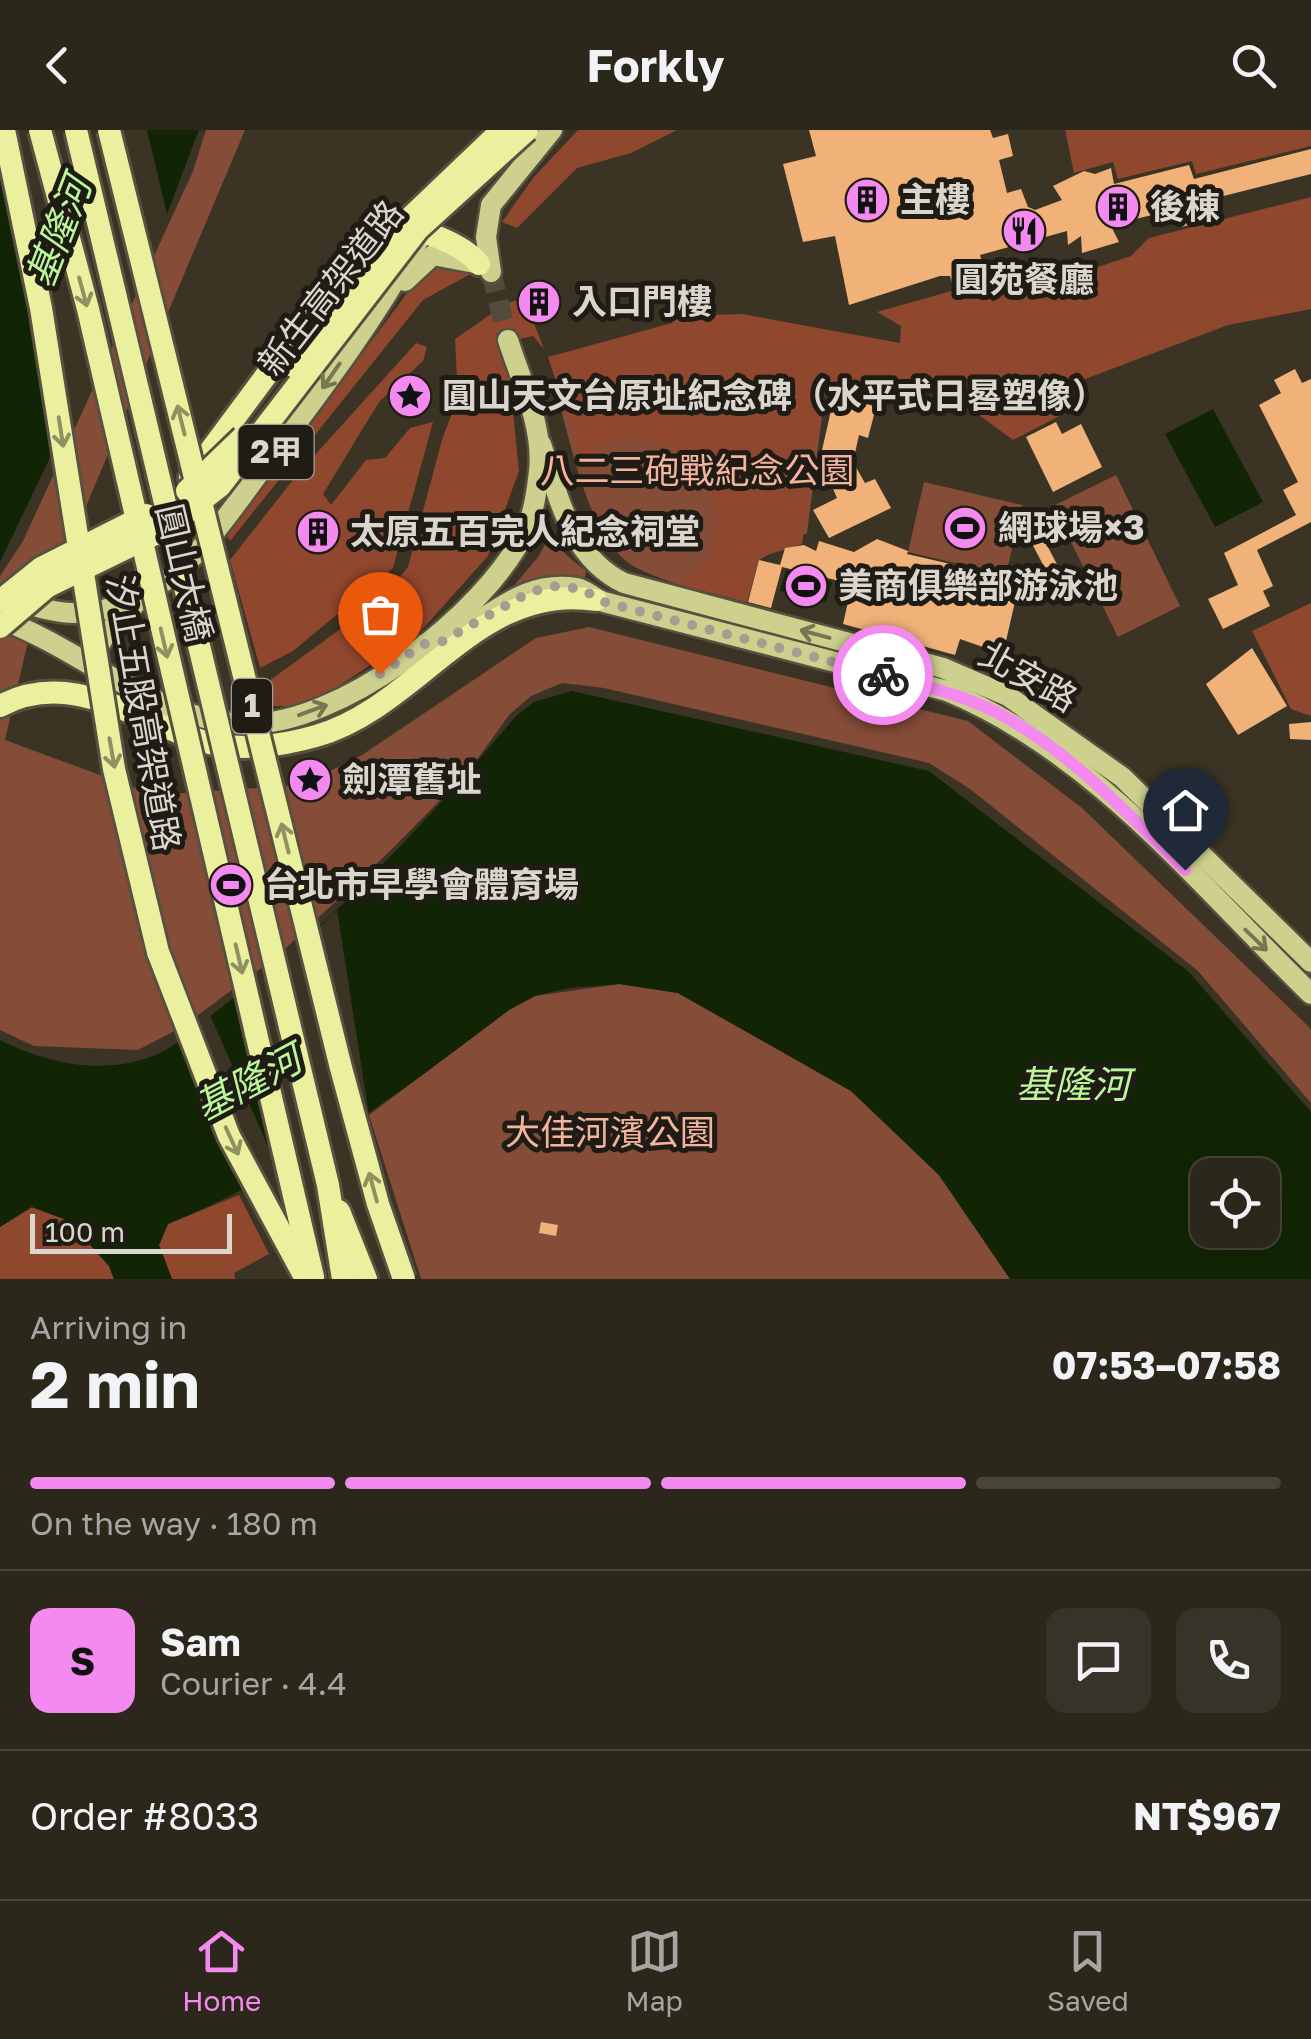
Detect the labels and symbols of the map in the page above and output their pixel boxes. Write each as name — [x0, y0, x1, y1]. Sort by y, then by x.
water label: 基隆河 — [16, 164, 102, 293]
building icon: 主樓 — [844, 177, 890, 223]
place label: 主樓 — [900, 178, 970, 220]
building icon: 後棟 — [1095, 184, 1141, 230]
place label: 後棟 — [1150, 185, 1220, 227]
street label: 新生高架道路 — [249, 192, 411, 383]
restaurant icon: 圓苑餐廳 — [1001, 208, 1047, 254]
place label: 圓苑餐廳 — [954, 258, 1094, 300]
one-way arrow — [75, 276, 94, 307]
building icon: 入口門樓 — [516, 279, 562, 325]
place label: 入口門樓 — [572, 280, 712, 322]
one-way arrow — [321, 362, 342, 390]
place icon: 圓山天文台原址紀念碑（水平式日晷塑像） — [387, 373, 433, 419]
place label: 圓山天文台原址紀念碑（水平式日晷塑像） — [442, 374, 1107, 416]
one-way arrow — [170, 405, 189, 436]
one-way arrow — [52, 415, 71, 448]
road number: 2甲 — [238, 425, 314, 479]
park label: 八二三砲戰紀念公園 — [539, 449, 855, 491]
street label: 圓山大橋 — [149, 500, 221, 646]
sports icon: 網球場×3 — [942, 505, 988, 551]
place label: 網球場×3 — [998, 506, 1145, 548]
building icon: 太原五百完人紀念祠堂 — [295, 509, 341, 555]
place label: 太原五百完人紀念祠堂 — [350, 510, 700, 552]
sports icon: 美商俱樂部游泳池 — [783, 563, 829, 609]
place label: 美商俱樂部游泳池 — [838, 564, 1118, 606]
street label: 汐止五股高架道路 — [99, 571, 189, 854]
pin — [338, 572, 423, 675]
one-way arrow — [800, 624, 831, 643]
courier — [833, 625, 933, 725]
one-way arrow — [156, 626, 174, 658]
street label: 北安路 — [972, 632, 1085, 720]
road number: 1 — [232, 679, 272, 733]
one-way arrow — [296, 700, 327, 718]
one-way arrow — [103, 736, 121, 769]
place icon: 劍潭舊址 — [287, 757, 333, 803]
place label: 劍潭舊址 — [342, 758, 482, 800]
pin — [1143, 768, 1228, 871]
one-way arrow — [274, 823, 293, 854]
sports icon: 台北市早學會體育場 — [208, 862, 254, 908]
place label: 台北市早學會體育場 — [264, 863, 579, 905]
one-way arrow — [1243, 928, 1267, 952]
one-way arrow — [231, 942, 249, 974]
water label: 基隆河 — [186, 1032, 314, 1128]
water label: 基隆河 — [1016, 1061, 1137, 1106]
park label: 大佳河濱公園 — [505, 1111, 715, 1153]
one-way arrow — [223, 1125, 242, 1155]
one-way arrow — [363, 1171, 382, 1203]
scale bar — [30, 1209, 232, 1254]

